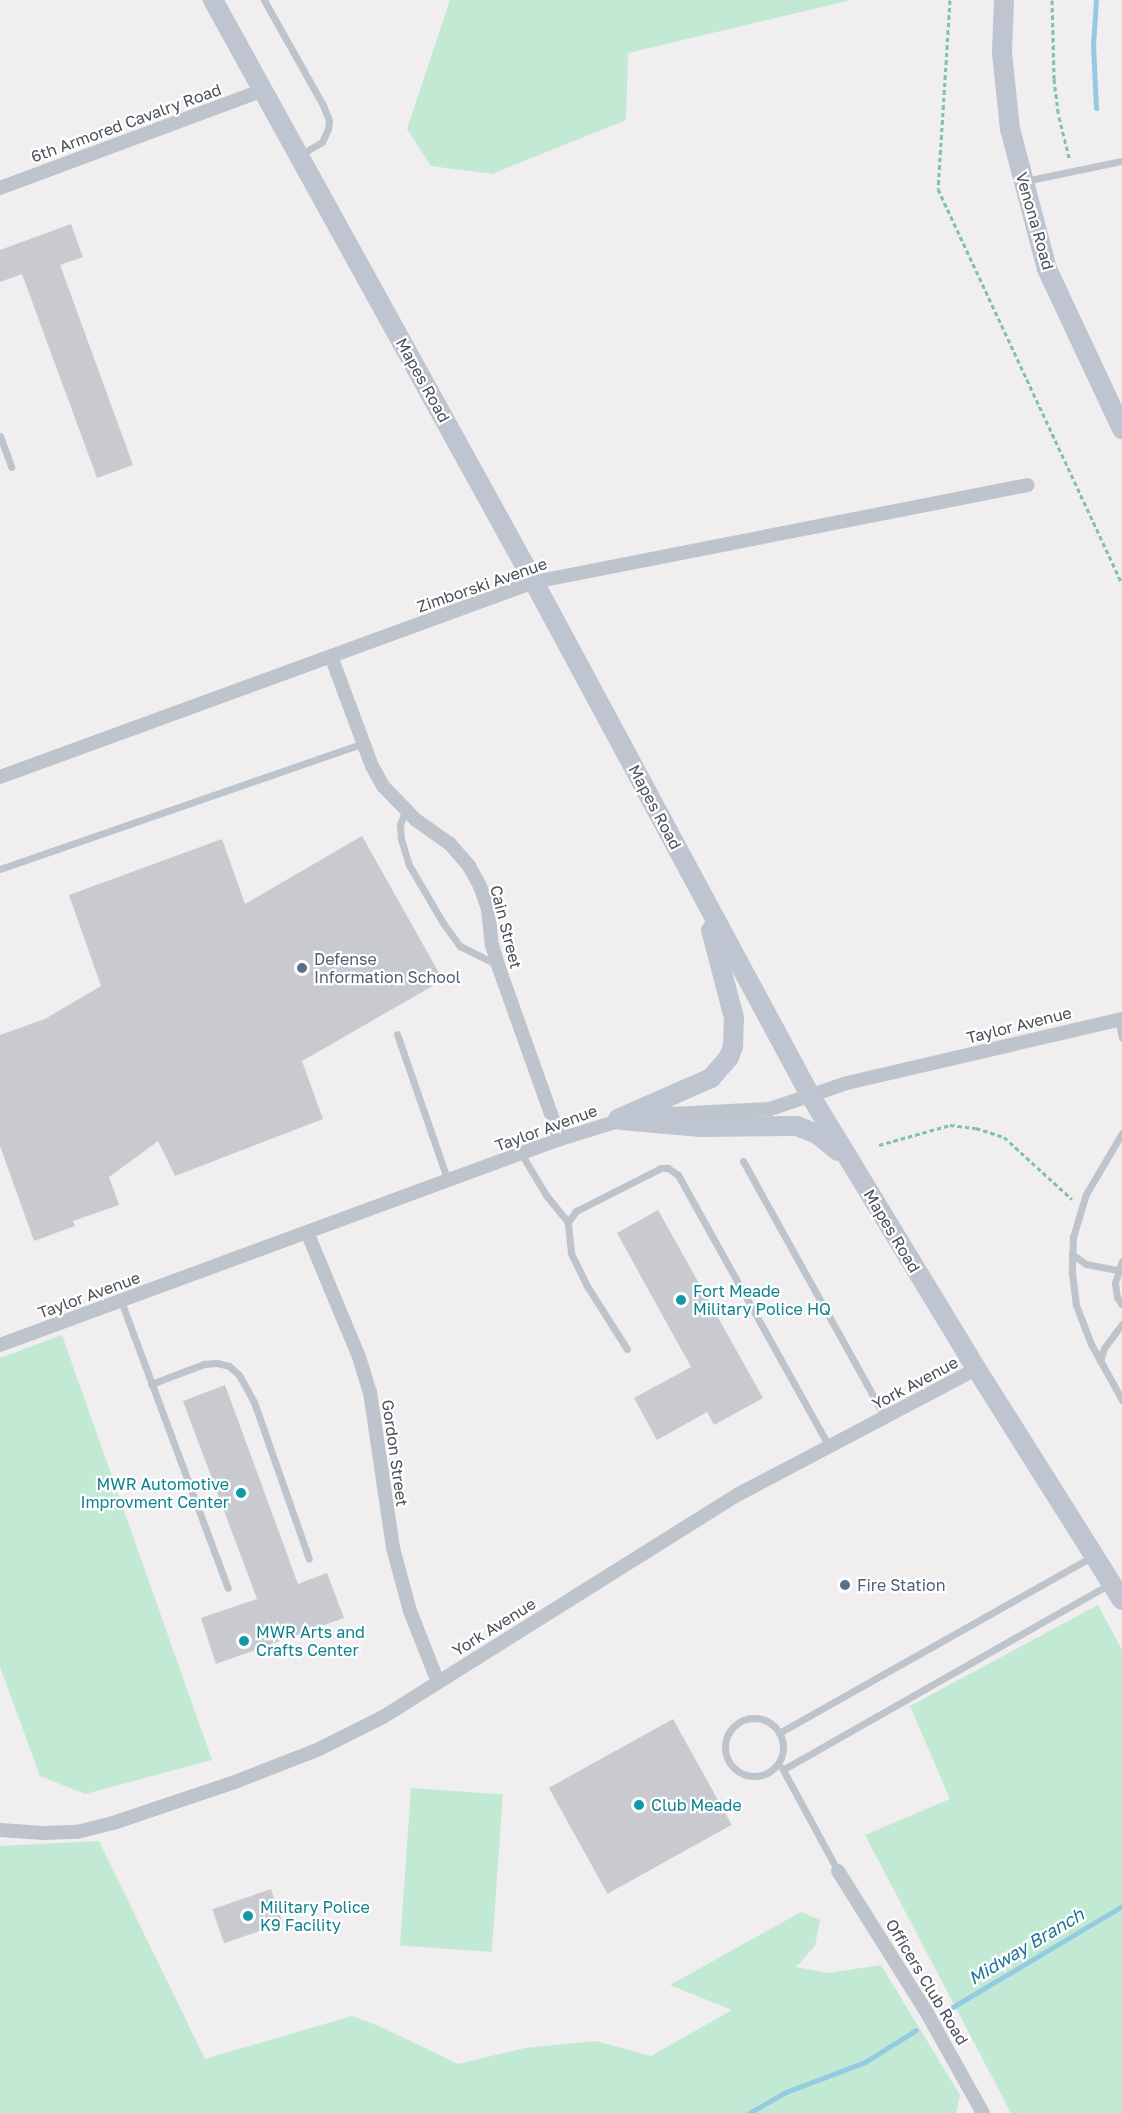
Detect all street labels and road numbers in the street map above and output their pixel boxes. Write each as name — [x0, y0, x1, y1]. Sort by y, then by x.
street label: 6th Armored Cavalry Road — [28, 80, 224, 166]
street label: Venona Road — [1012, 170, 1058, 272]
street label: Mapes Road — [392, 334, 454, 426]
street label: Zimborski Avenue — [415, 554, 549, 616]
street label: Mapes Road — [625, 761, 685, 853]
street label: Cain Street — [486, 883, 526, 971]
street label: Taylor Avenue — [965, 1003, 1073, 1047]
street label: Taylor Avenue — [492, 1101, 600, 1155]
street label: Mapes Road — [860, 1186, 924, 1276]
street label: Taylor Avenue — [35, 1268, 143, 1322]
street label: York Avenue — [869, 1352, 961, 1414]
street label: Gordon Street — [378, 1398, 412, 1508]
street label: York Avenue — [449, 1594, 539, 1660]
street label: Officers Club Road — [882, 1916, 972, 2048]

